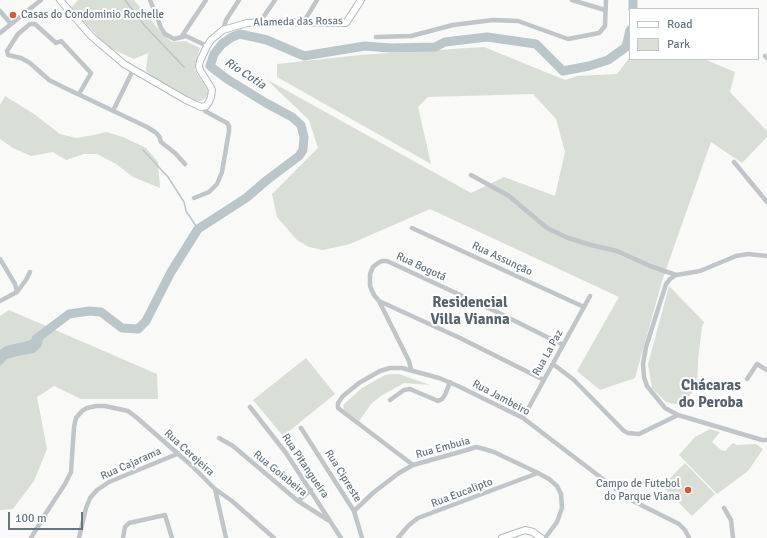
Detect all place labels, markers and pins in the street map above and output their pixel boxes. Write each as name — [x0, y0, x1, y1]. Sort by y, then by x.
place label: Casas do Condominio Rochelle — [21, 8, 164, 22]
marker: Casas do Condominio Rochelle — [8, 10, 18, 20]
place label: Campo de Futebol do Parque Viana — [596, 477, 680, 503]
marker: Campo de Futebol do Parque Viana — [683, 485, 693, 495]

